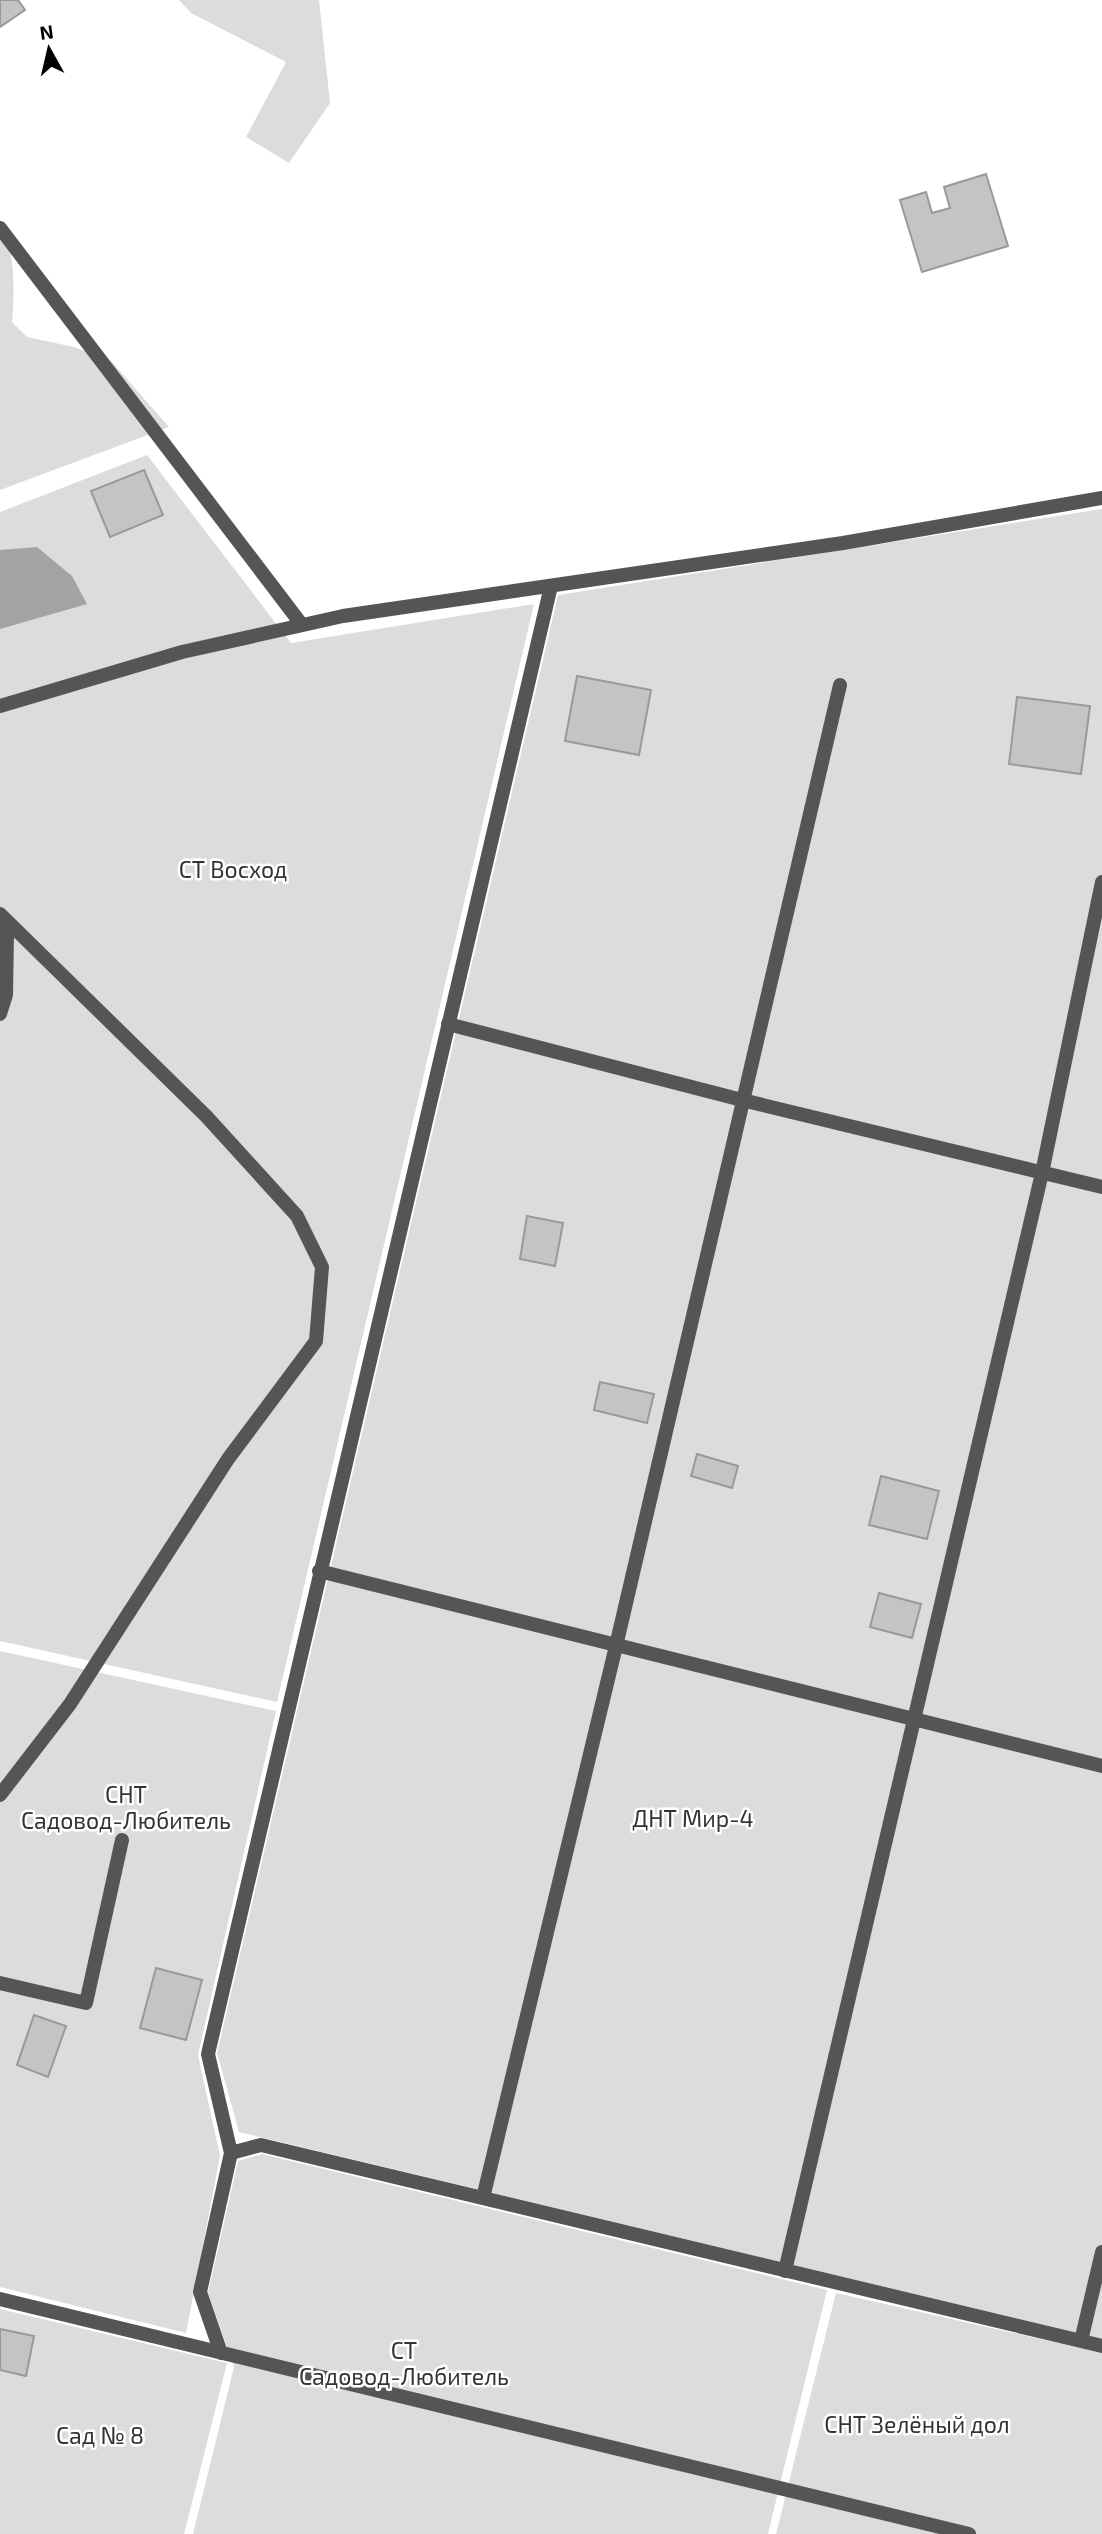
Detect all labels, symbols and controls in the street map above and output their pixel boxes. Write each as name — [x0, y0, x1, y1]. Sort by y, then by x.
north arrow — [14, 14, 84, 84]
text: N — [38, 19, 55, 44]
park label: СТ Восход — [179, 855, 287, 883]
park label: СНТ Садовод-Любитель — [21, 1780, 231, 1834]
park label: ДНТ Мир-4 — [632, 1804, 754, 1832]
park label: СТ Садовод-Любитель — [299, 2336, 509, 2390]
park label: СНТ Зелёный дол — [824, 2410, 1010, 2438]
park label: Сад № 8 — [56, 2421, 144, 2449]

